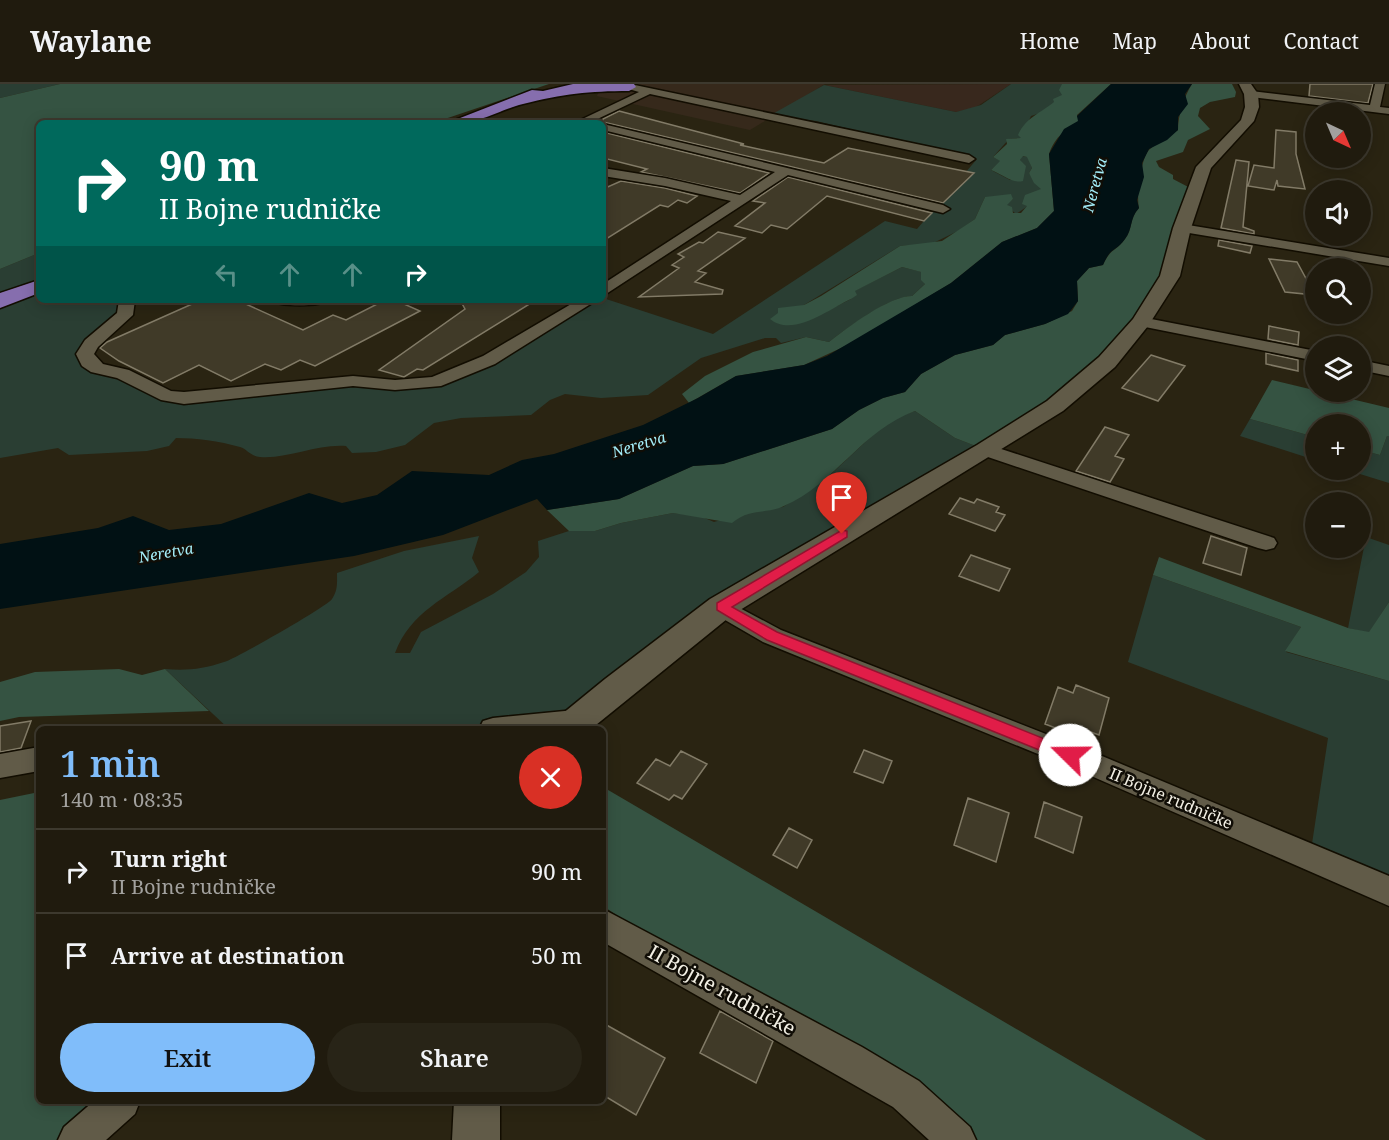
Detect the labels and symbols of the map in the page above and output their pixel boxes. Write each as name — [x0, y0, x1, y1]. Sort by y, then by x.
north arrow — [1305, 102, 1371, 168]
water label: Neretva — [1077, 155, 1111, 215]
water label: Neretva — [608, 426, 668, 462]
pin — [816, 472, 867, 534]
water label: Neretva — [136, 537, 195, 567]
position arrow — [1038, 723, 1102, 787]
street label: II Bojne rudničke — [1106, 762, 1236, 834]
street label: II Bojne rudničke — [644, 938, 801, 1041]

